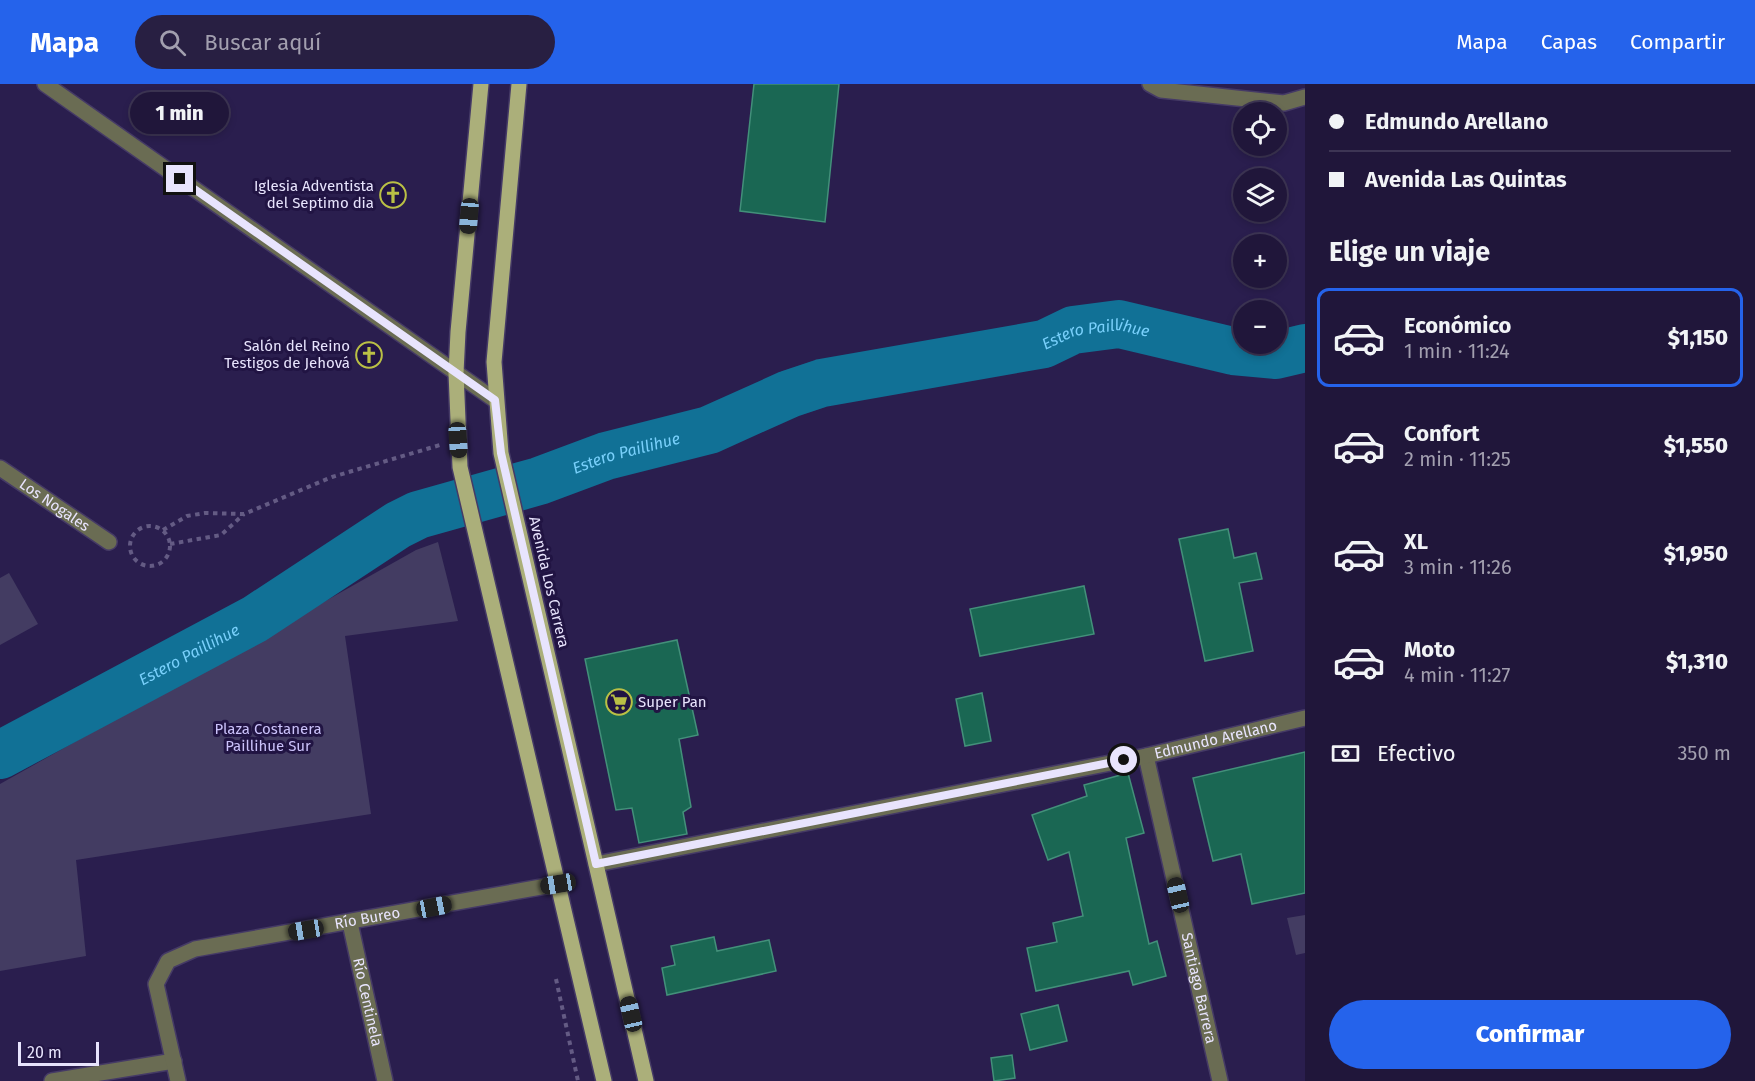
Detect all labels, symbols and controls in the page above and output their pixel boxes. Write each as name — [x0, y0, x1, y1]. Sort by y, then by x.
search box — [135, 15, 555, 69]
text: Mapa — [30, 26, 99, 59]
icon: search — [156, 26, 189, 59]
text: Buscar aquí — [204, 29, 321, 56]
text: Mapa — [1456, 29, 1508, 55]
text: Capas — [1541, 29, 1597, 55]
text: Compartir — [1630, 29, 1725, 55]
callout: 1 min — [130, 92, 230, 134]
text: 1 min — [156, 101, 203, 125]
map controls — [1233, 102, 1287, 354]
button: locate — [1233, 102, 1287, 156]
text: Edmundo Arellano — [1365, 108, 1548, 135]
route end — [166, 165, 193, 192]
text: Avenida Las Quintas — [1365, 166, 1567, 193]
button: layers — [1233, 168, 1287, 222]
place label: Iglesia Adventista del Septimo dia — [254, 177, 374, 212]
church icon: Iglesia Adventista del Septimo dia — [378, 180, 408, 210]
car — [458, 197, 480, 235]
button: + — [1233, 234, 1287, 288]
text: Elige un viaje — [1329, 236, 1490, 268]
button: − — [1233, 300, 1287, 354]
icon: car — [1332, 311, 1386, 365]
text: Económico — [1404, 312, 1511, 339]
water label: Estero Paillihue — [1039, 315, 1152, 353]
text: $1,150 — [1668, 324, 1728, 351]
place label: Salón del Reino Testigos de Jehová — [224, 337, 350, 372]
text: 1 min · 11:24 — [1404, 339, 1510, 363]
church icon: Salón del Reino Testigos de Jehová — [354, 340, 384, 370]
icon: car — [1332, 419, 1386, 473]
text: Confort — [1404, 420, 1480, 447]
car — [448, 421, 468, 459]
water label: Estero Paillihue — [570, 428, 682, 477]
text: $1,550 — [1664, 432, 1728, 459]
text: 2 min · 11:25 — [1404, 447, 1511, 471]
street label: Los Nogales — [16, 475, 93, 535]
street label: Avenida Los Carrera — [525, 515, 573, 649]
icon: car — [1332, 527, 1386, 581]
text: XL — [1404, 528, 1428, 555]
text: $1,950 — [1664, 540, 1728, 567]
text: 3 min · 11:26 — [1404, 555, 1512, 579]
water label: Estero Paillihue — [135, 620, 242, 689]
icon: car — [1332, 635, 1386, 689]
text: Moto — [1404, 636, 1455, 663]
text: $1,310 — [1666, 648, 1728, 675]
text: 4 min · 11:27 — [1404, 663, 1510, 687]
supermarket icon: Super Pan — [604, 687, 634, 717]
place label: Super Pan — [638, 693, 707, 711]
street label: Edmundo Arellano — [1152, 716, 1279, 763]
park label: Plaza Costanera Paillihue Sur — [214, 720, 322, 755]
icon: cash — [1329, 737, 1362, 770]
text: Efectivo — [1377, 740, 1456, 767]
text: 350 m — [1677, 741, 1731, 765]
route start — [1110, 746, 1137, 773]
car — [539, 872, 577, 896]
car — [1165, 875, 1191, 915]
car — [415, 895, 453, 919]
street label: Río Bureo — [333, 903, 401, 933]
car — [287, 918, 325, 942]
street label: Santiago Barrera — [1177, 931, 1220, 1045]
street label: Río Centinela — [349, 956, 386, 1048]
car — [618, 994, 644, 1034]
button: Confirmar — [1329, 1000, 1731, 1069]
scale bar — [18, 1039, 99, 1066]
text: 20 m — [27, 1043, 62, 1062]

